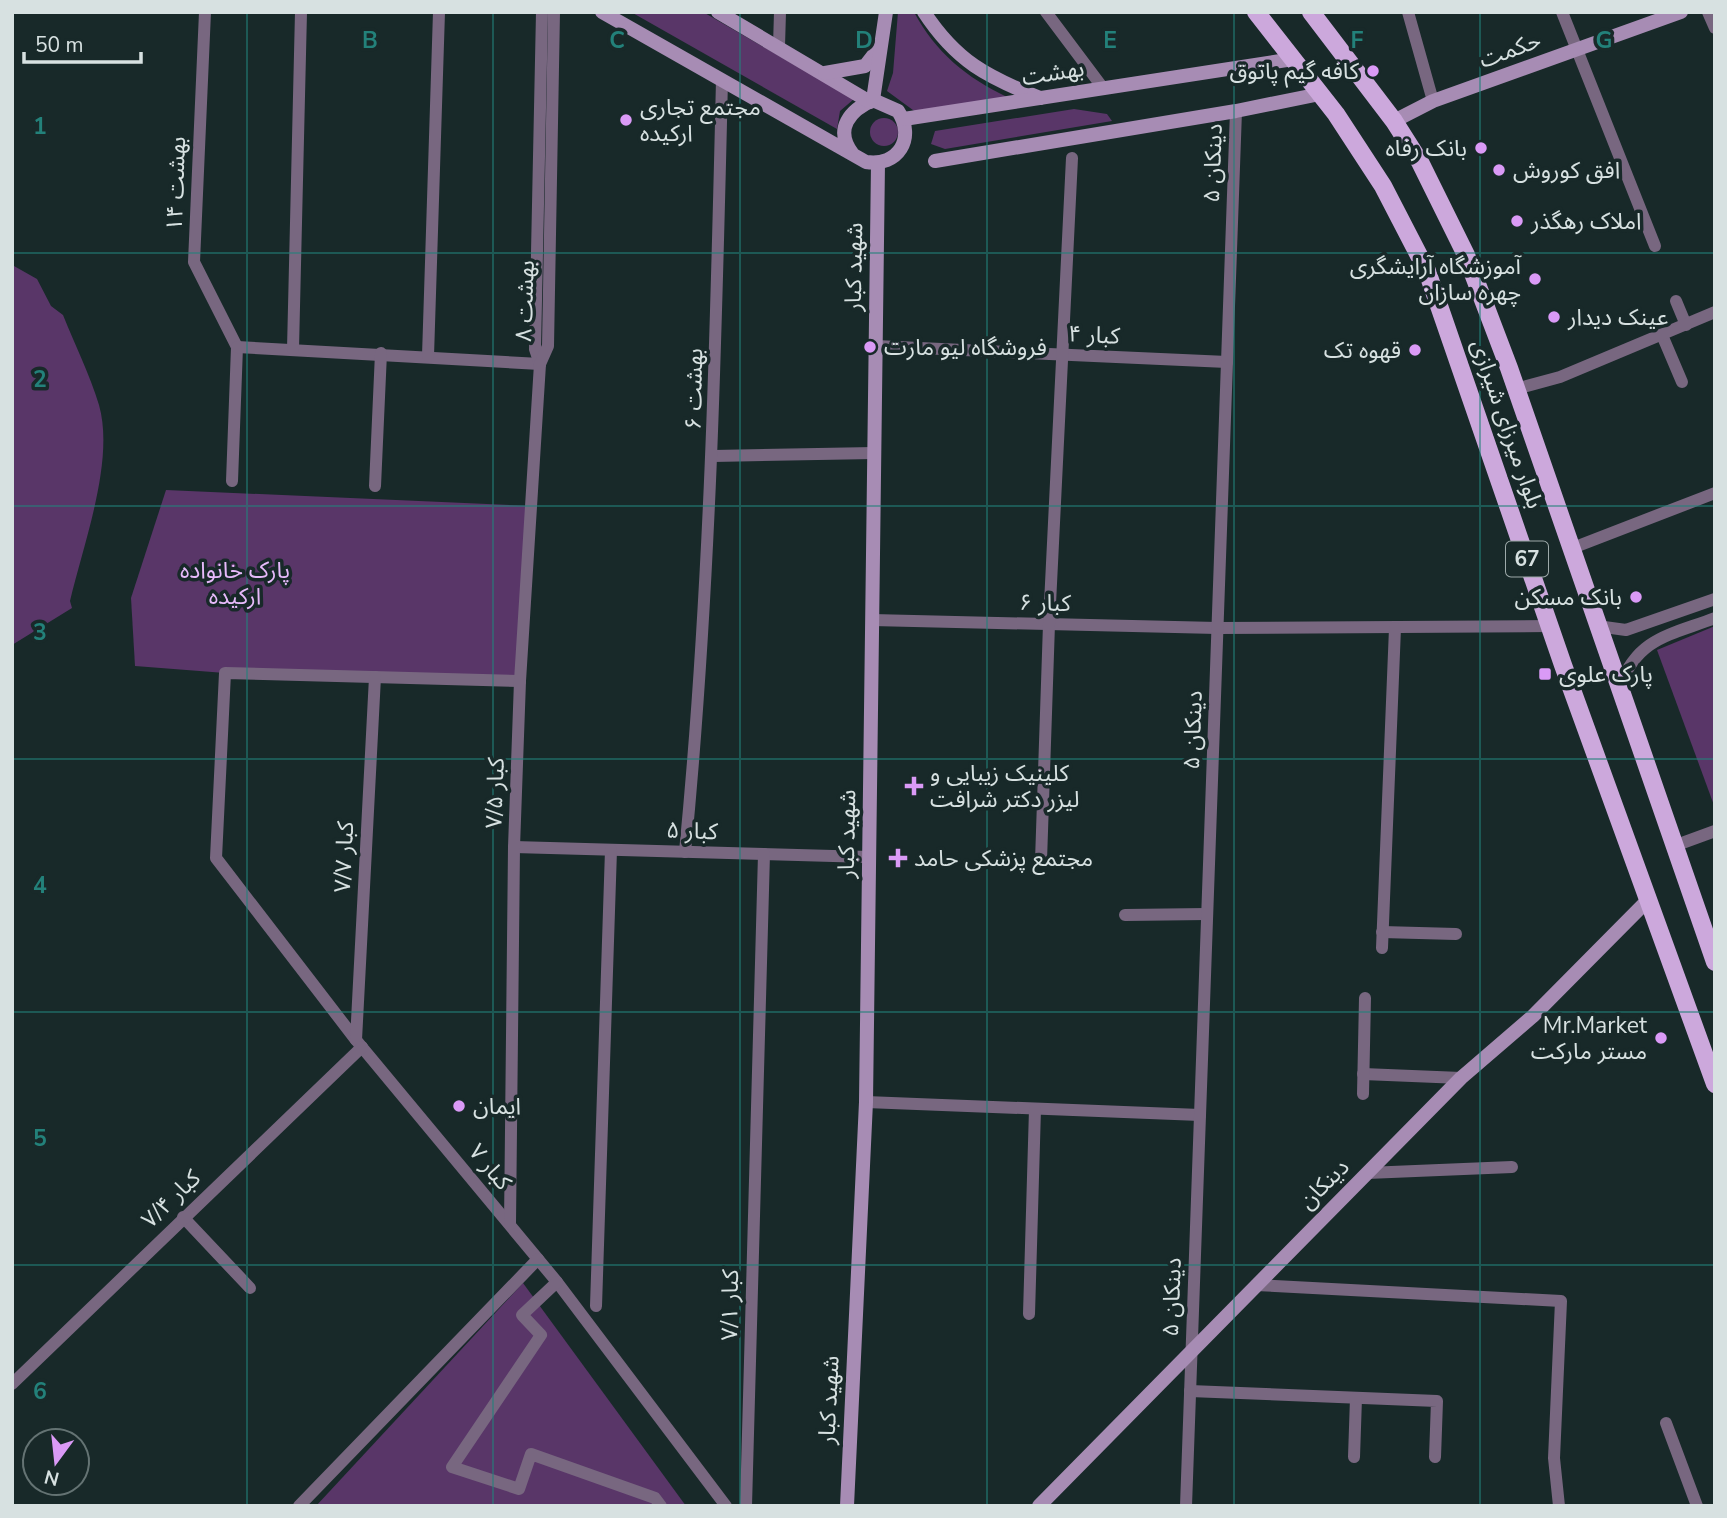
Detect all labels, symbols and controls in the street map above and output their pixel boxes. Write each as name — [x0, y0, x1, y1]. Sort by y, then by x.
scale bar — [24, 21, 142, 65]
text: B — [362, 25, 378, 56]
text: C — [609, 25, 625, 56]
text: D — [855, 25, 873, 56]
text: E — [1103, 25, 1117, 56]
text: F — [1351, 25, 1364, 56]
street label: حکمت — [1475, 25, 1545, 75]
text: G — [1596, 25, 1612, 56]
text: 50 m — [35, 31, 84, 59]
street label: بهشت — [1020, 53, 1086, 93]
place label: کافه گیم پاتوق — [1229, 56, 1360, 88]
marker: کافه گیم پاتوق — [1365, 63, 1381, 79]
place label: مجتمع تجاری ارکیده — [640, 92, 761, 149]
text: 1 — [33, 111, 47, 142]
marker: مجتمع تجاری ارکیده — [618, 112, 634, 128]
street label: ۵ دینکان — [1196, 123, 1230, 203]
place label: بانک رفاه — [1386, 133, 1467, 164]
street label: ۱۴ بهشت — [159, 136, 193, 232]
marker: بانک رفاه — [1473, 140, 1489, 156]
place label: افق کوروش — [1513, 155, 1620, 186]
marker: افق کوروش — [1491, 162, 1507, 178]
place label: املاک رهگذر — [1530, 206, 1642, 237]
marker: املاک رهگذر — [1509, 213, 1525, 229]
street label: شهید کبار — [838, 222, 870, 313]
place label: آموزشگاه آرایشگری چهره سازان — [1350, 251, 1522, 308]
street label: ۸ بهشت — [508, 260, 542, 342]
marker: آموزشگاه آرایشگری چهره سازان — [1527, 271, 1543, 287]
place label: عینک دیدار — [1567, 302, 1668, 333]
marker: عینک دیدار — [1546, 309, 1562, 325]
street label: ۴ کبار — [1067, 318, 1121, 352]
place label: فروشگاه لیو مارت — [884, 332, 1047, 363]
place label: قهوه تک — [1324, 335, 1401, 366]
street label: بلوار میرزای شیرازی — [1464, 335, 1550, 513]
marker: فروشگاه لیو مارت — [862, 339, 878, 355]
marker: قهوه تک — [1407, 342, 1423, 358]
street label: ۶ بهشت — [678, 348, 710, 430]
text: 2 — [33, 364, 47, 395]
road number: 67 — [1506, 542, 1548, 576]
park label: پارک خانواده ارکیده — [180, 555, 290, 612]
place label: بانک مسکن — [1514, 582, 1622, 613]
street label: ۶ کبار — [1019, 587, 1072, 619]
marker: بانک مسکن — [1628, 589, 1644, 605]
text: 3 — [33, 617, 47, 648]
place label: پارک علوی — [1559, 659, 1653, 690]
marker: پارک علوی — [1537, 666, 1553, 682]
street label: ۵ دینکان — [1176, 690, 1210, 770]
street label: ۷/۵ کبار — [478, 756, 512, 829]
place label: کلینیک زیبایی و لیزر دکتر شرافت — [930, 758, 1080, 815]
marker: کلینیک زیبایی و لیزر دکتر شرافت — [904, 776, 924, 796]
street label: شهید کبار — [831, 789, 863, 880]
street label: ۵ کبار — [666, 815, 719, 847]
street label: ۷/۷ کبار — [327, 820, 361, 893]
place label: مجتمع پزشکی حامد — [914, 843, 1093, 875]
marker: مجتمع پزشکی حامد — [888, 848, 908, 868]
text: 4 — [33, 870, 47, 901]
place label: Mr.Market مستر مارکت — [1531, 1010, 1648, 1067]
marker: Mr.Market مستر مارکت — [1653, 1030, 1669, 1046]
place label: ایمان — [473, 1091, 521, 1122]
marker: ایمان — [451, 1098, 467, 1114]
text: 5 — [33, 1123, 47, 1154]
street label: ۷ کبار — [462, 1137, 519, 1197]
street label: دینکان — [1292, 1152, 1356, 1216]
street label: ۷/۴ کبار — [135, 1163, 208, 1235]
street label: ۵ دینکان — [1155, 1257, 1189, 1337]
street label: ۷/۱ کبار — [714, 1269, 746, 1341]
street label: شهید کبار — [811, 1355, 847, 1446]
text: 6 — [33, 1376, 47, 1407]
north arrow — [21, 1427, 91, 1497]
text: N — [42, 1463, 62, 1492]

